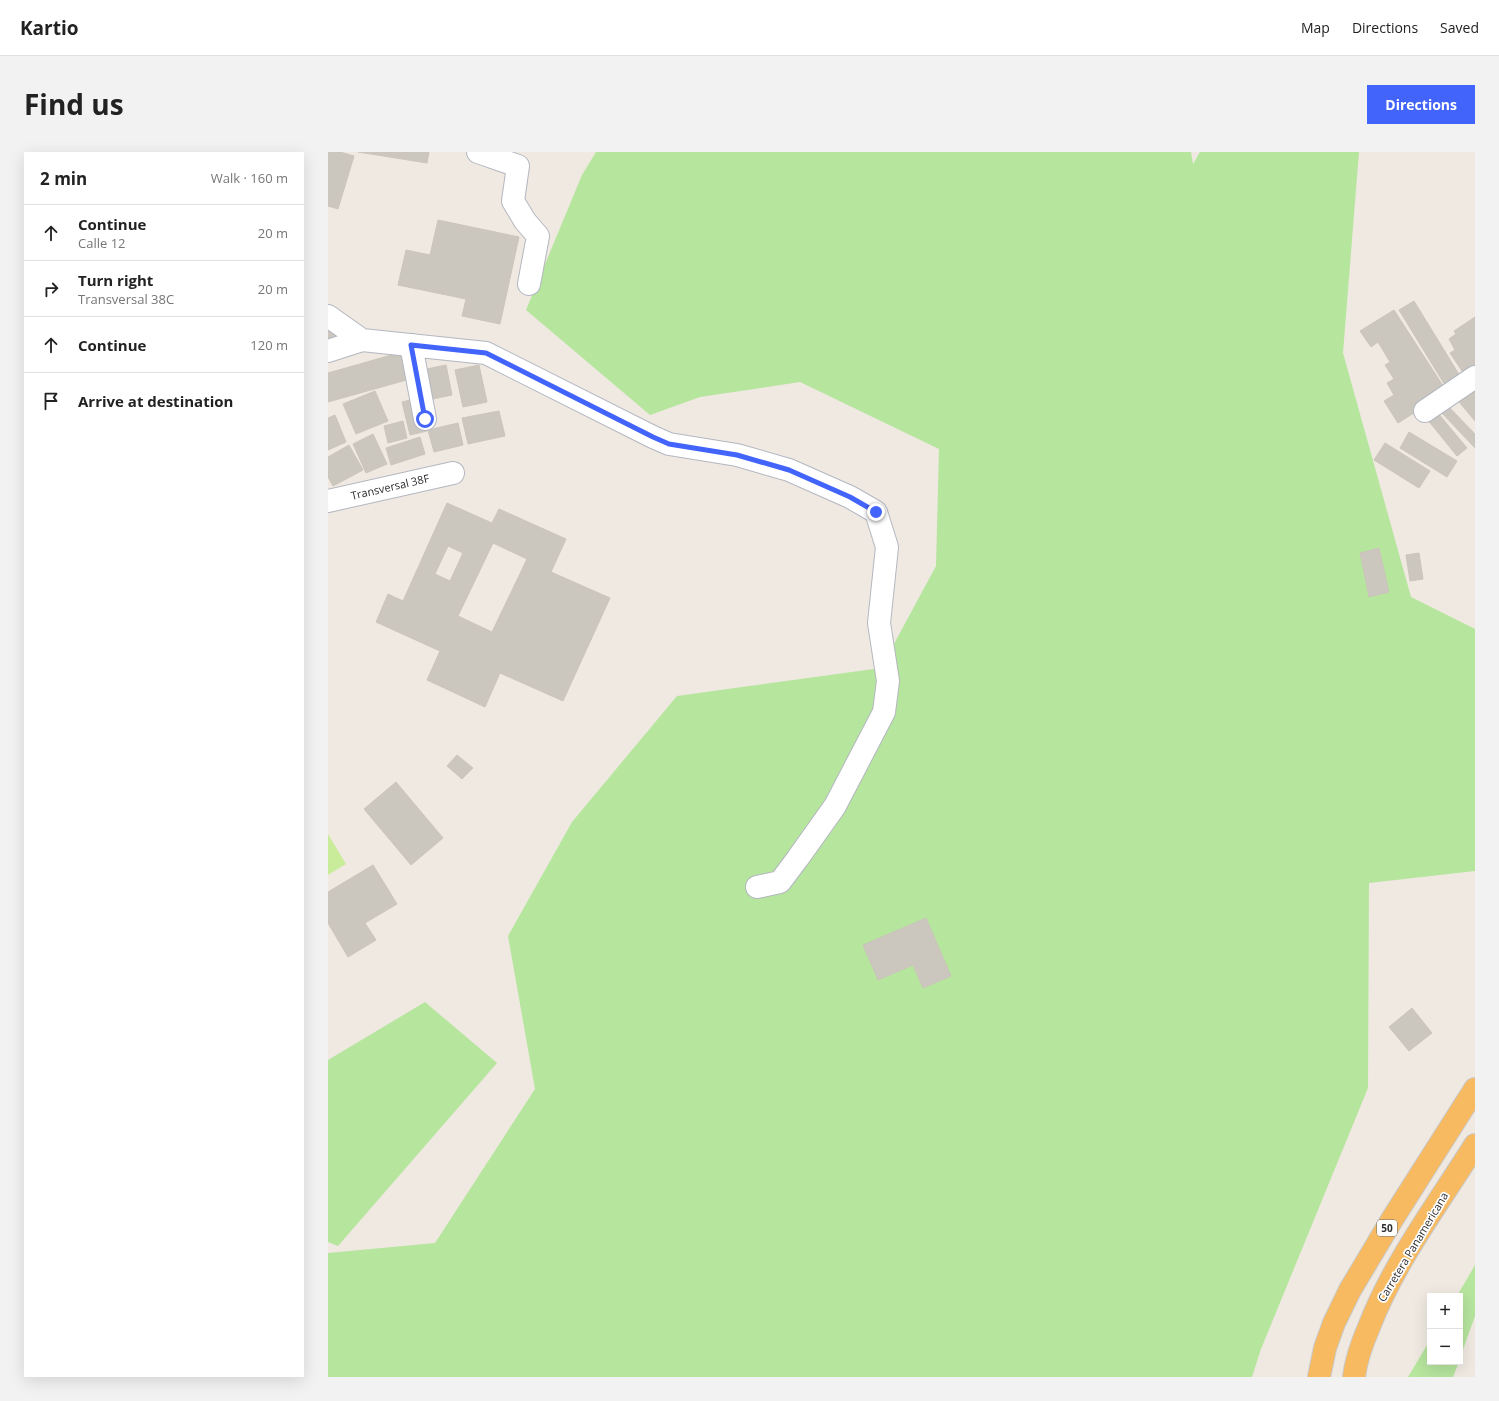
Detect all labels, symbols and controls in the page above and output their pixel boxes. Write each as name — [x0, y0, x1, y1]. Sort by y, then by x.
text: Kartio — [20, 15, 79, 41]
text: Map — [1301, 18, 1330, 37]
text: Directions — [1352, 18, 1418, 37]
text: Saved — [1440, 18, 1479, 37]
text: Find us — [24, 85, 124, 123]
button: Directions — [1367, 85, 1475, 124]
text: 2 min — [40, 167, 87, 190]
text: Walk · 160 m — [211, 169, 288, 187]
text: Continue — [78, 214, 146, 234]
icon: ahead — [40, 222, 62, 244]
text: 20 m — [258, 224, 288, 242]
text: Calle 12 — [78, 234, 126, 252]
text: Turn right — [78, 270, 153, 290]
icon: right — [40, 278, 62, 300]
text: 20 m — [258, 280, 288, 298]
text: Transversal 38C — [78, 290, 174, 308]
icon: ahead — [40, 334, 62, 356]
text: Continue — [78, 335, 146, 355]
text: 120 m — [250, 336, 288, 354]
icon: arrive — [40, 390, 62, 412]
text: Arrive at destination — [78, 391, 233, 411]
route start — [416, 410, 434, 428]
street label: Transversal 38F — [349, 470, 431, 503]
route end — [867, 503, 885, 521]
street label: Carretera Panamericana — [1374, 1189, 1451, 1304]
road number: 50 — [1377, 1220, 1397, 1236]
map controls — [1427, 1293, 1463, 1365]
button: + — [1427, 1293, 1463, 1329]
button: − — [1427, 1329, 1463, 1365]

